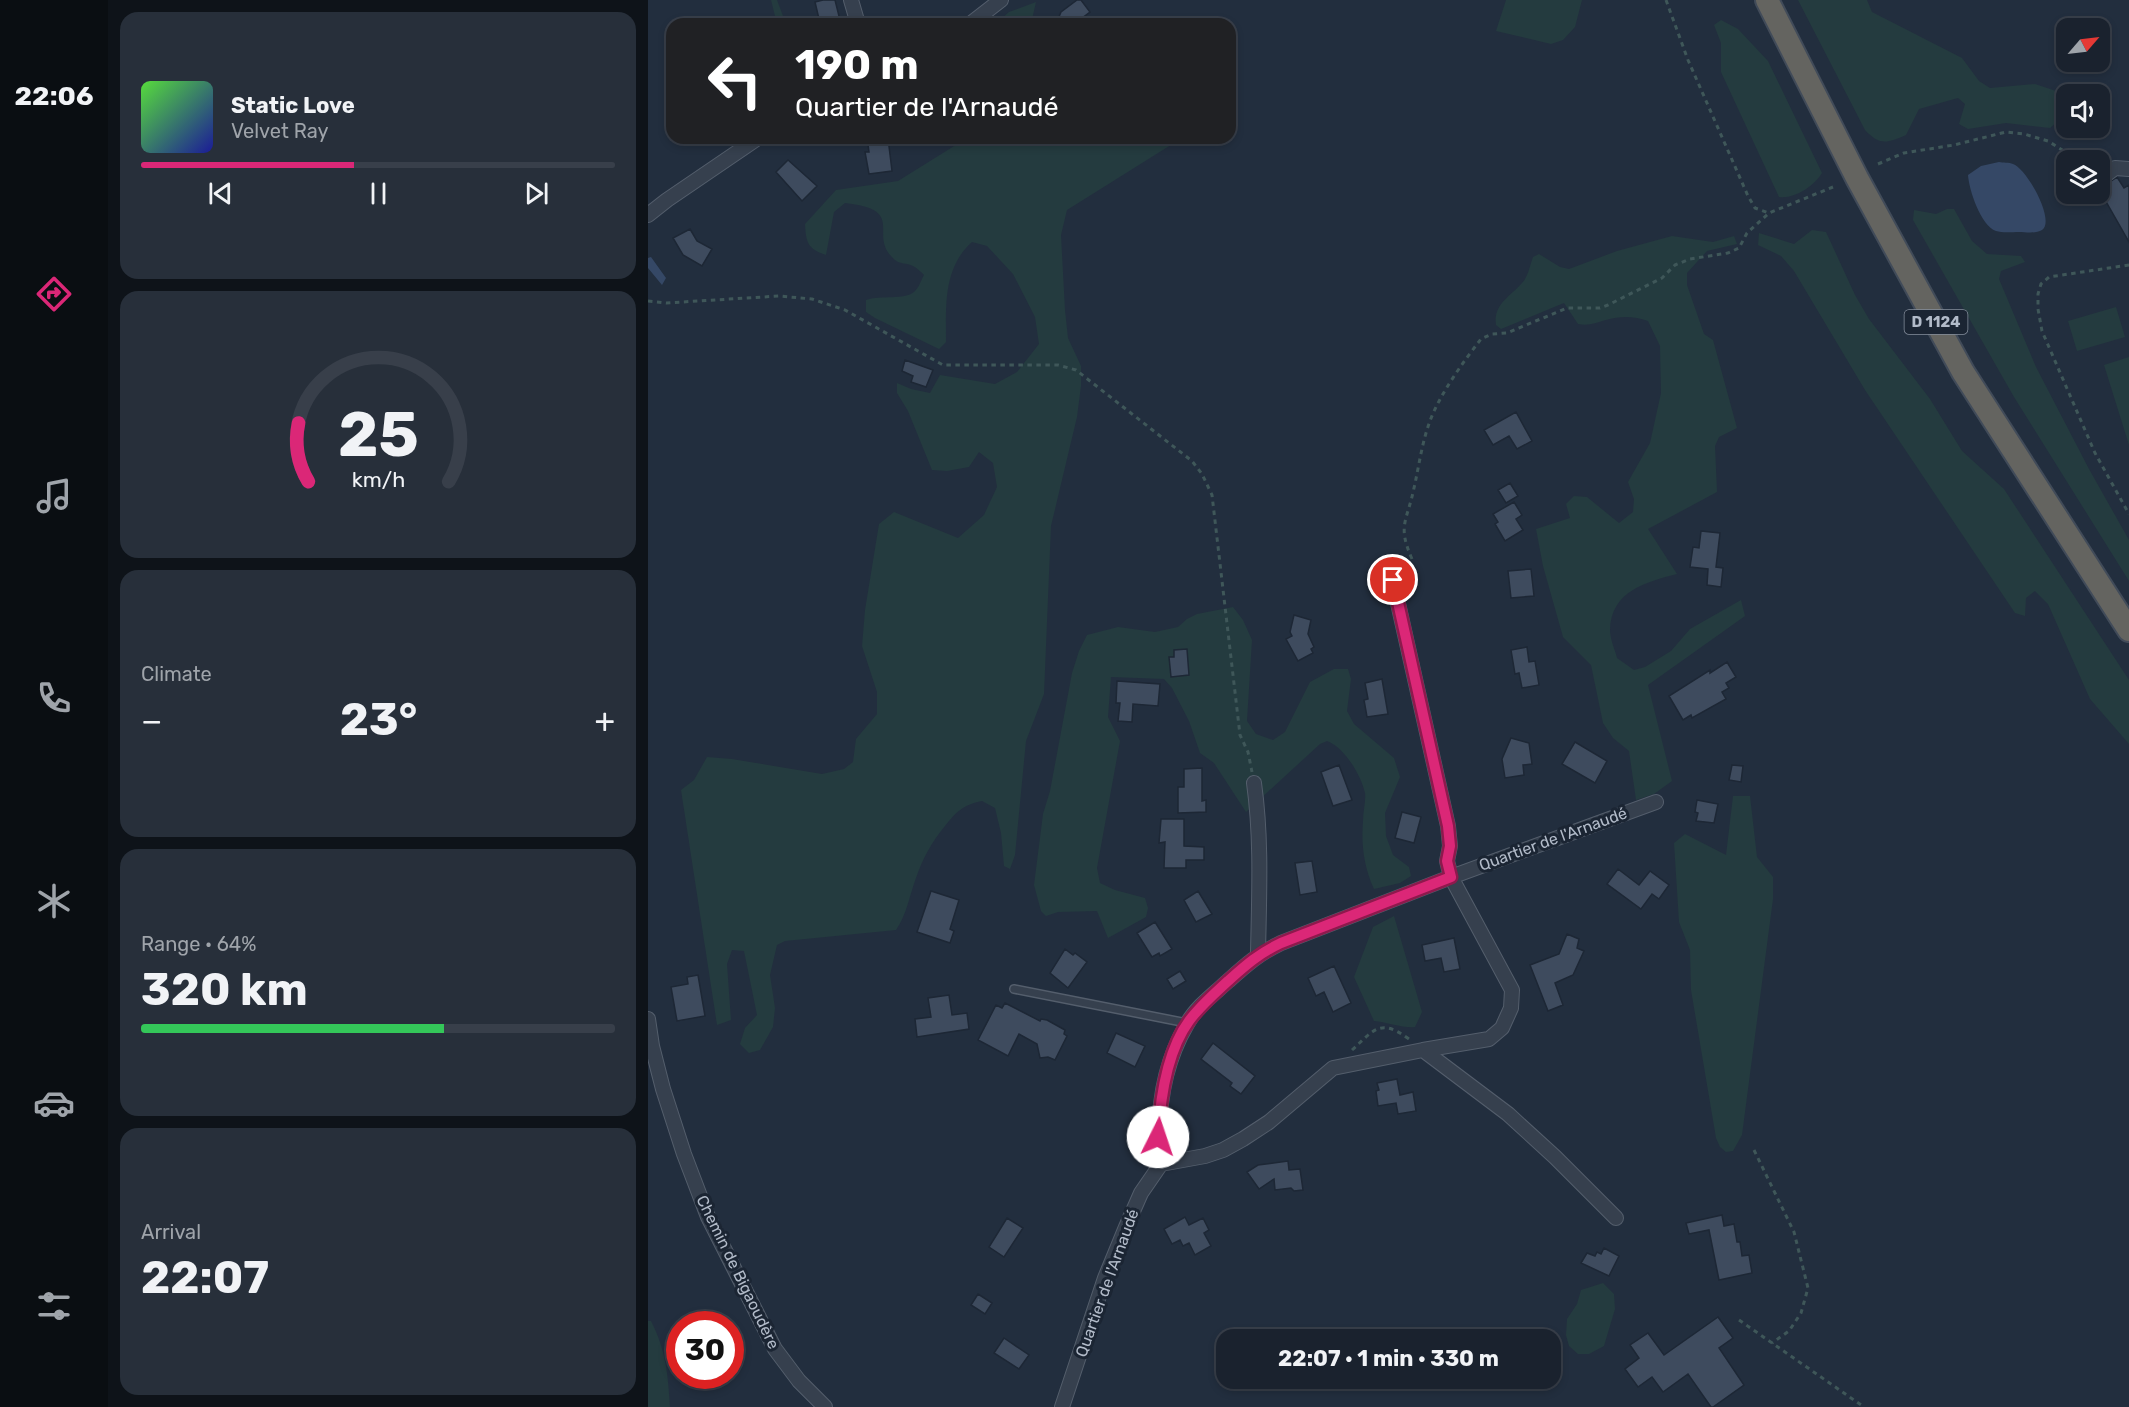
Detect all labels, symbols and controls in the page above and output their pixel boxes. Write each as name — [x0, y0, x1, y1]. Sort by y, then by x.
north arrow — [2056, 18, 2110, 72]
map controls — [2056, 18, 2110, 204]
text: 190 m — [795, 40, 919, 90]
icon: left — [696, 42, 774, 120]
text: 22:06 — [15, 80, 93, 112]
button: sound — [2056, 84, 2110, 138]
text: Quartier de l'Arnaudé — [795, 91, 1059, 123]
text: Static Love — [231, 92, 355, 119]
text: Velvet Ray — [231, 119, 329, 143]
button: layers — [2056, 150, 2110, 204]
icon: previous — [204, 177, 237, 210]
icon: pause — [362, 177, 395, 210]
icon: next — [520, 177, 553, 210]
icon: directions — [33, 273, 75, 315]
road number: D 1124 — [1904, 310, 1968, 334]
text: 25 — [338, 398, 418, 472]
text: km/h — [351, 467, 405, 492]
icon: music — [33, 475, 75, 517]
pin — [1367, 554, 1418, 605]
icon: arrive — [1376, 563, 1409, 596]
text: Climate — [141, 662, 212, 686]
icon: phone — [33, 677, 75, 719]
text: 23° — [340, 693, 417, 746]
text: − — [141, 701, 162, 740]
text: + — [594, 701, 615, 740]
street label: Quartier de l'Arnaudé — [1476, 803, 1630, 875]
icon: climate — [33, 880, 75, 922]
text: Range · 64% — [141, 932, 257, 956]
text: 320 km — [141, 963, 308, 1016]
icon: car — [33, 1082, 75, 1124]
position arrow — [1126, 1105, 1190, 1169]
street label: Chemin de Bigaoudère — [693, 1192, 784, 1352]
street label: Quartier de l'Arnaudé — [1071, 1206, 1143, 1360]
text: Arrival — [141, 1220, 201, 1244]
text: 22:07 — [141, 1251, 269, 1304]
icon: filters — [33, 1285, 75, 1327]
speed limit sign: 30 — [666, 1311, 744, 1389]
text: 22:07 · 1 min · 330 m — [1278, 1345, 1499, 1372]

